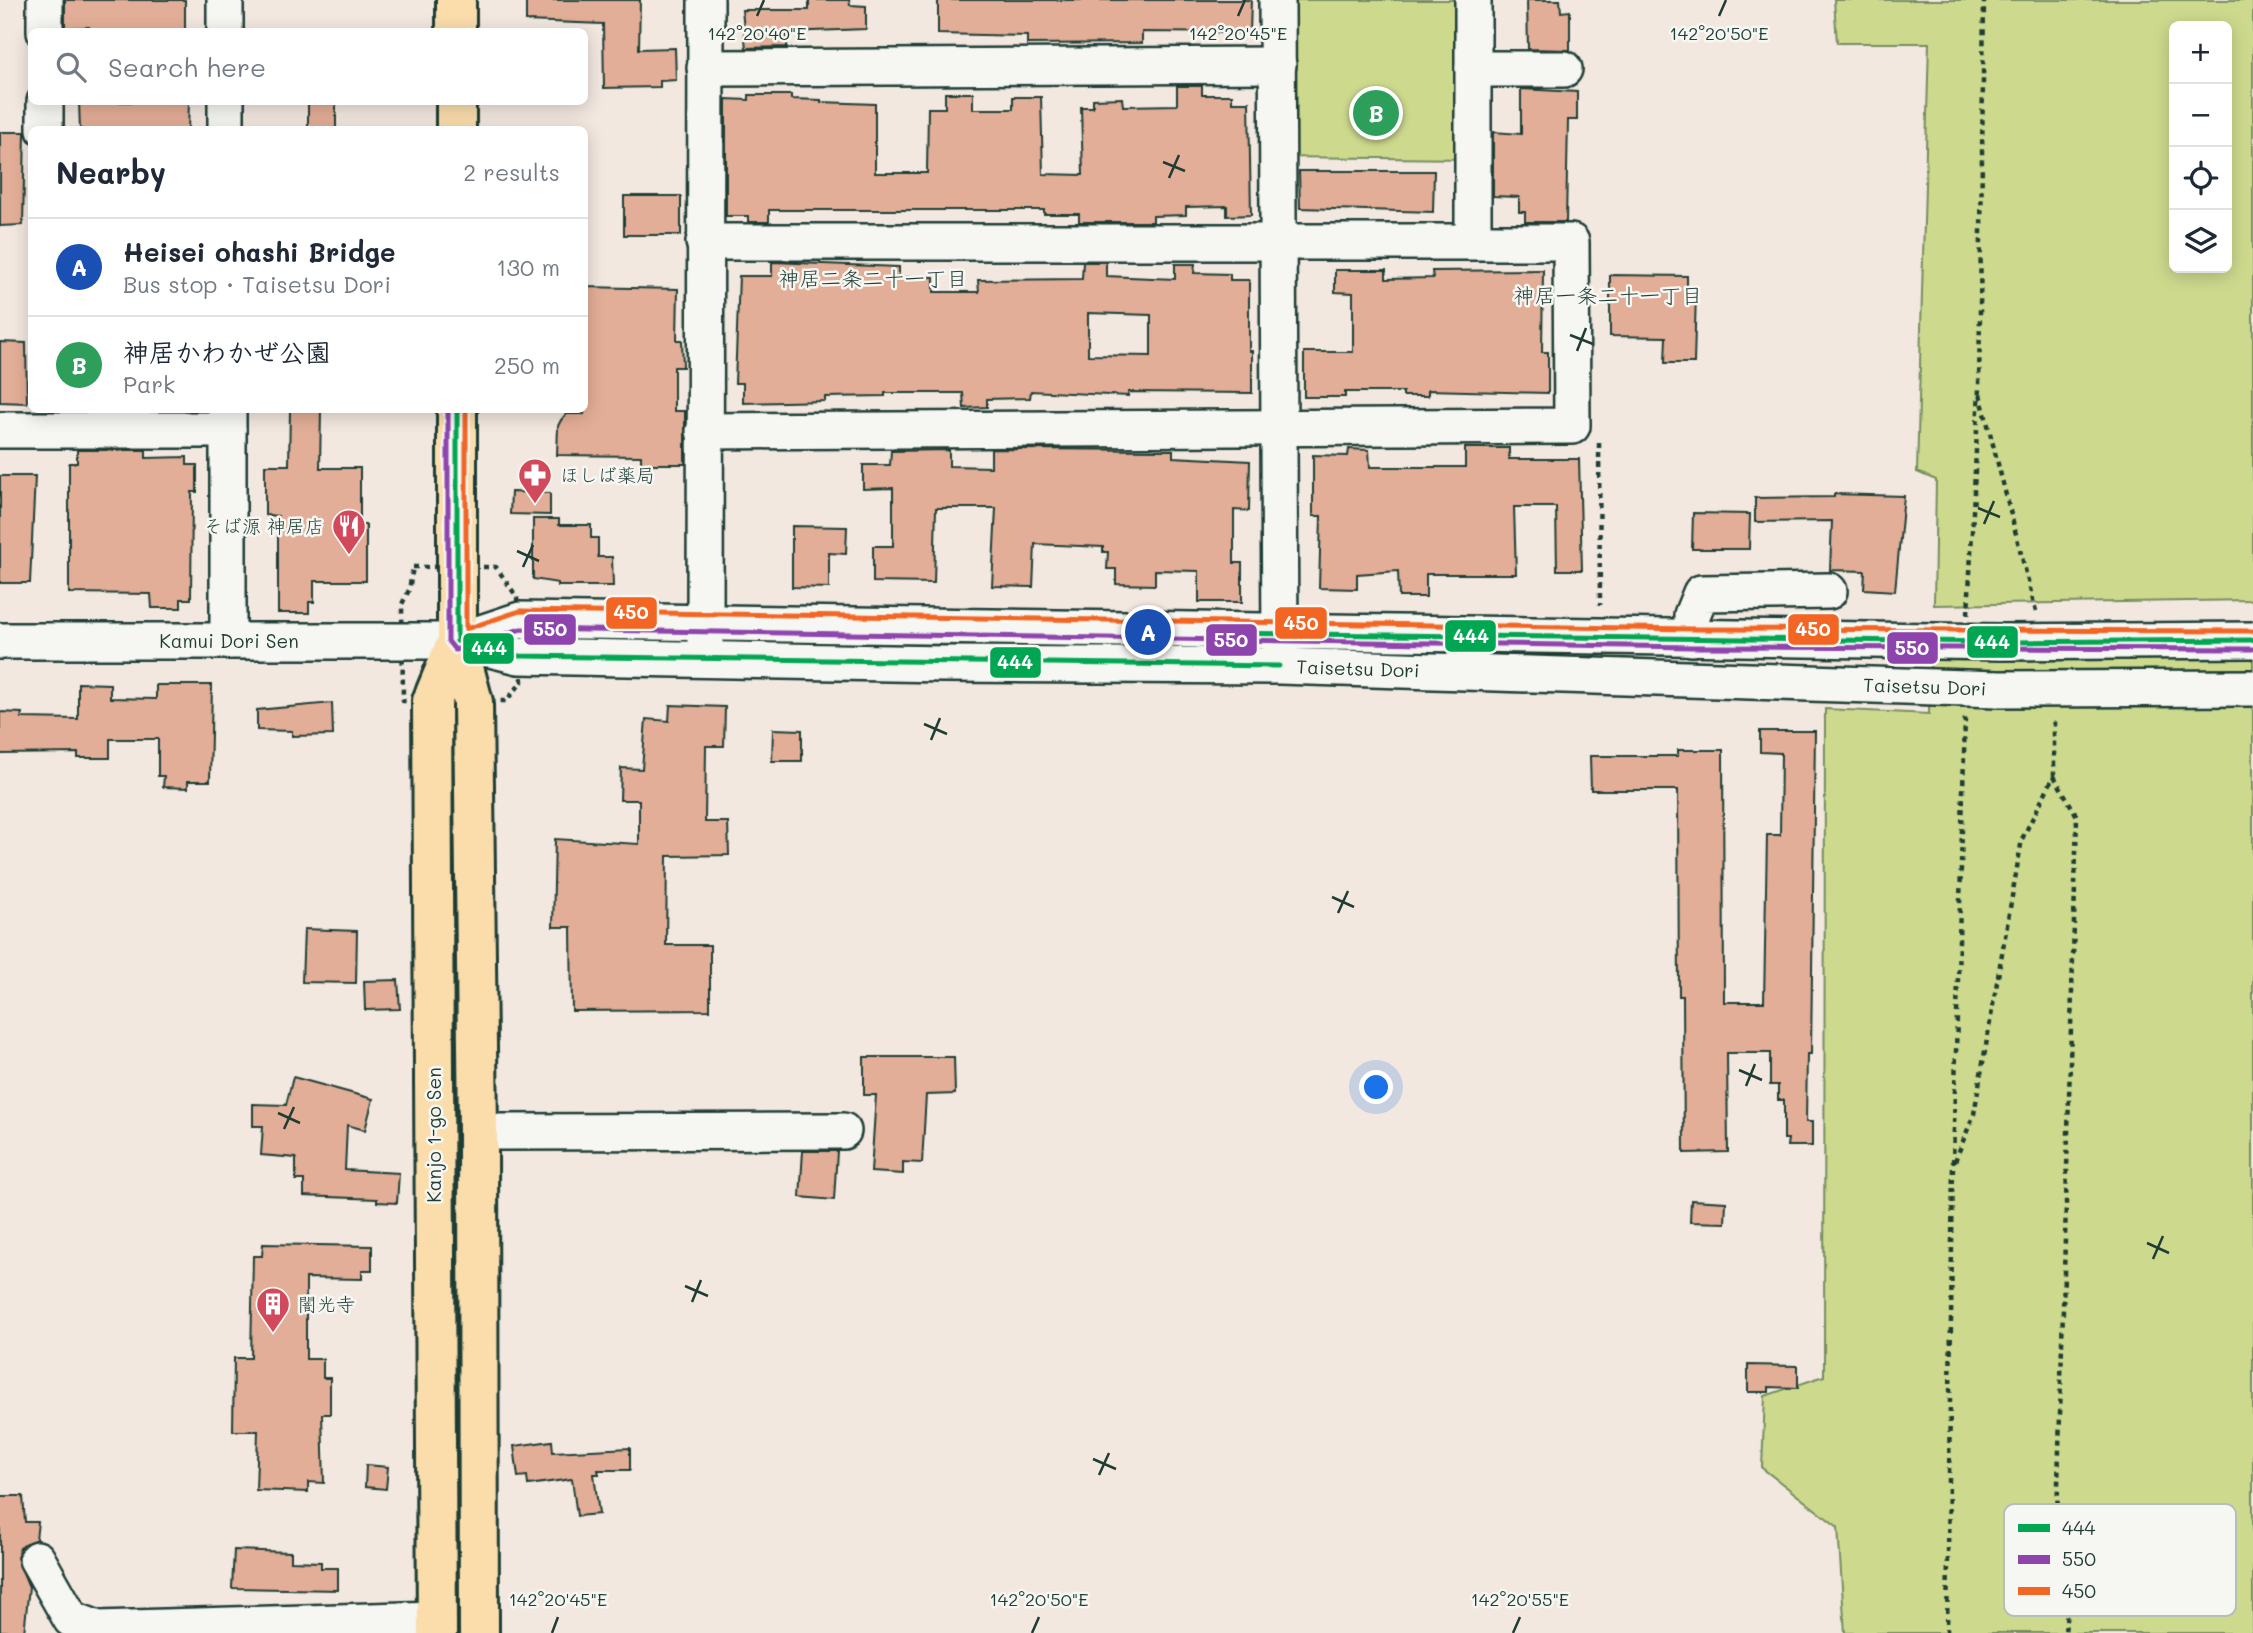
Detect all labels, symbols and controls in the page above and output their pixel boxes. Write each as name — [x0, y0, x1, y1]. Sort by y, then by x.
text: 142°20'40"E — [707, 21, 807, 45]
text: 142°20'45"E — [1189, 21, 1287, 45]
text: 142°20'50"E — [1670, 21, 1768, 45]
map controls — [2169, 21, 2232, 273]
button: + — [2169, 21, 2232, 84]
search box — [28, 28, 588, 105]
icon: search — [52, 48, 90, 86]
text: Search here — [108, 50, 266, 84]
button: − — [2169, 84, 2232, 147]
pin: B — [1353, 87, 1399, 139]
button: locate — [2169, 147, 2232, 210]
text: Nearby — [56, 152, 166, 192]
text: 2 results — [463, 157, 560, 187]
button: layers — [2169, 210, 2232, 273]
text: Heisei ohashi Bridge — [123, 235, 395, 269]
text: A — [71, 252, 87, 282]
text: 130 m — [496, 252, 560, 282]
district label: 神居二条二十一丁目 — [779, 264, 968, 291]
text: Bus stop · Taisetsu Dori — [123, 269, 391, 299]
district label: 神居一条二十一丁目 — [1514, 281, 1703, 308]
text: 神居かわかぜ公園 — [123, 335, 331, 369]
text: B — [71, 350, 87, 380]
text: 250 m — [494, 350, 560, 380]
text: Park — [123, 369, 175, 399]
pharmacy icon: ほしば薬局 — [516, 456, 554, 505]
place label: ほしば薬局 — [560, 462, 655, 487]
restaurant icon: そば源 神居店 — [330, 507, 368, 556]
place label: そば源 神居店 — [204, 513, 324, 538]
line badge: 450 — [605, 596, 658, 630]
text: 450 — [613, 599, 649, 624]
pin: A — [1125, 606, 1171, 658]
line badge: 450 — [1274, 606, 1328, 640]
text: 450 — [1283, 610, 1319, 635]
line badge: 550 — [523, 613, 577, 646]
line badge: 450 — [1787, 613, 1840, 646]
text: 550 — [533, 616, 567, 641]
text: 450 — [1795, 616, 1831, 641]
line badge: 444 — [1444, 619, 1497, 653]
line badge: 550 — [1205, 623, 1258, 657]
text: 444 — [1453, 623, 1489, 648]
line badge: 444 — [1966, 625, 2019, 659]
text: 550 — [1214, 627, 1248, 652]
street label: Kamui Dori Sen — [159, 628, 299, 653]
text: 444 — [1974, 629, 2010, 654]
line badge: 550 — [1886, 631, 1939, 665]
line badge: 444 — [462, 632, 515, 665]
text: 444 — [471, 635, 507, 660]
text: 550 — [1895, 635, 1929, 660]
line badge: 444 — [989, 646, 1042, 679]
text: 444 — [997, 649, 1033, 674]
street label: Taisetsu Dori — [1296, 654, 1420, 682]
street label: Taisetsu Dori — [1863, 672, 1987, 701]
street label: Kanjo 1-go Sen — [421, 1067, 446, 1203]
your location — [1359, 1070, 1393, 1104]
building icon: 闇光寺 — [254, 1285, 292, 1334]
place label: 闇光寺 — [298, 1291, 355, 1316]
legend — [2004, 1504, 2236, 1616]
text: 444 — [2062, 1515, 2095, 1540]
text: 550 — [2062, 1546, 2096, 1571]
text: 450 — [2062, 1578, 2096, 1603]
text: 142°20'45"E — [509, 1587, 607, 1611]
text: 142°20'50"E — [990, 1587, 1088, 1611]
text: 142°20'55"E — [1471, 1587, 1569, 1611]

